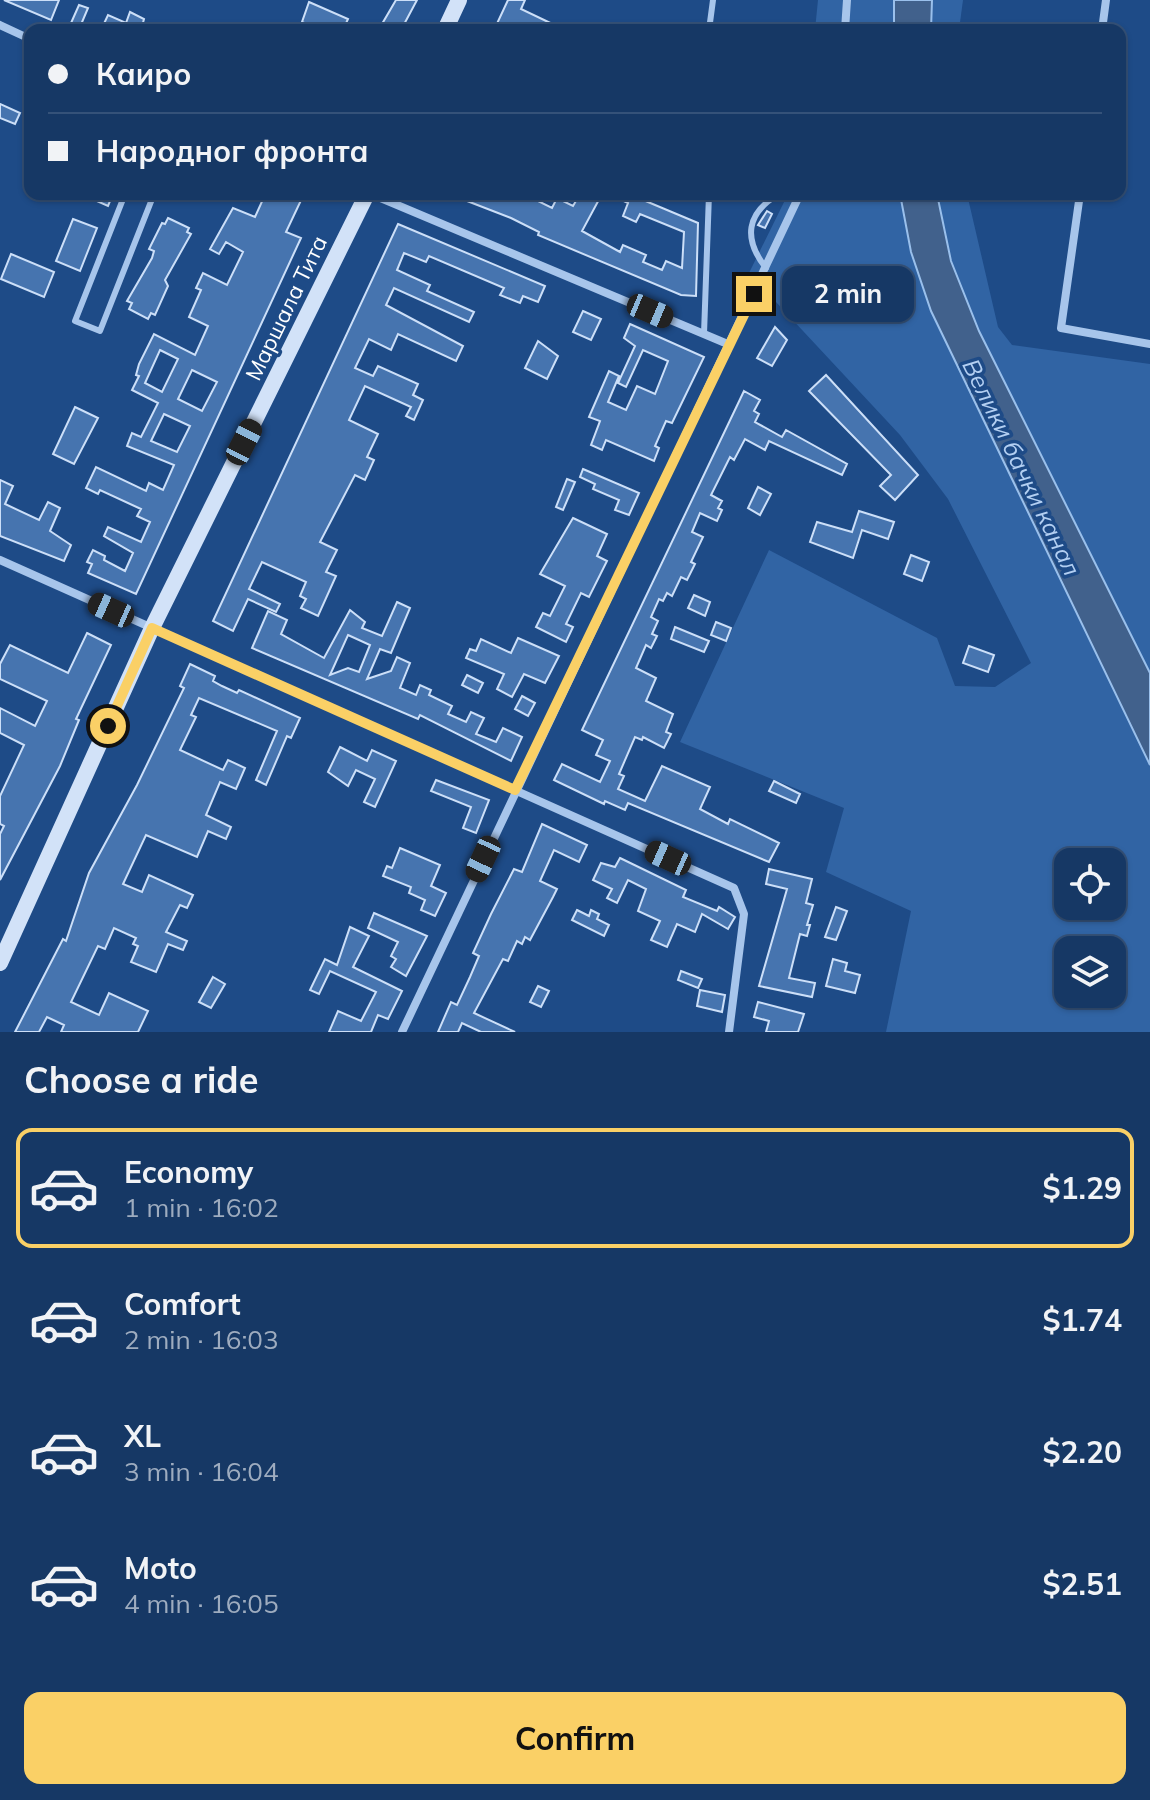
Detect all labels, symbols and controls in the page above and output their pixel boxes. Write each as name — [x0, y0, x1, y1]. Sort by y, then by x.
text: Каиро — [96, 55, 191, 93]
text: Народног фронта — [96, 132, 368, 170]
street label: Маршала Тита — [239, 231, 333, 385]
callout: 2 min — [782, 266, 914, 322]
route end — [736, 276, 772, 312]
text: 2 min — [814, 277, 882, 310]
car — [623, 291, 677, 331]
water label: Велики бачки канал — [956, 354, 1088, 580]
car — [222, 415, 266, 469]
car — [84, 589, 138, 631]
route start — [90, 708, 126, 744]
car — [462, 832, 504, 886]
car — [641, 837, 695, 879]
map controls — [1054, 848, 1126, 1008]
button: locate — [1054, 848, 1126, 920]
button: layers — [1054, 936, 1126, 1008]
text: Choose a ride — [24, 1057, 258, 1102]
icon: car — [28, 1152, 100, 1224]
text: Economy — [124, 1153, 253, 1191]
text: $1.29 — [1043, 1169, 1122, 1207]
text: 1 min · 16:02 — [124, 1191, 279, 1224]
icon: car — [28, 1284, 100, 1356]
text: Comfort — [124, 1285, 241, 1323]
text: $1.74 — [1043, 1301, 1122, 1339]
text: 2 min · 16:03 — [124, 1323, 279, 1356]
icon: car — [28, 1416, 100, 1488]
text: XL — [124, 1417, 161, 1455]
text: $2.20 — [1043, 1433, 1122, 1471]
text: 3 min · 16:04 — [124, 1455, 279, 1488]
icon: car — [28, 1548, 100, 1620]
text: Moto — [124, 1549, 197, 1587]
text: $2.51 — [1043, 1565, 1122, 1603]
text: 4 min · 16:05 — [124, 1587, 279, 1620]
button: Confirm — [24, 1692, 1126, 1784]

